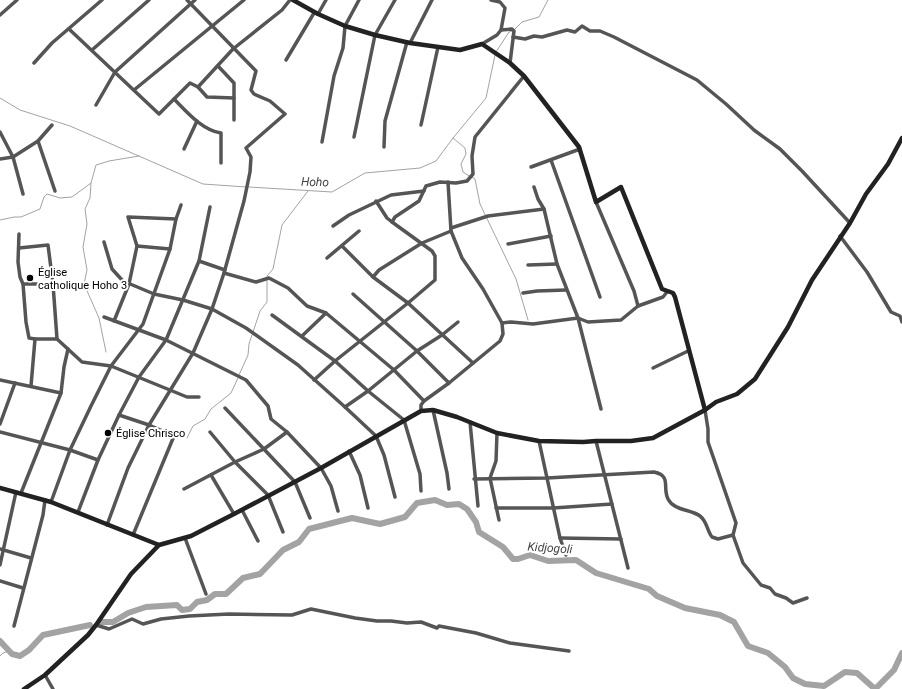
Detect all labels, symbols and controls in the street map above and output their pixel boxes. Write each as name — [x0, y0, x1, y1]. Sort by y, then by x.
water label: Hoho — [301, 175, 329, 189]
place label: Église catholique Hoho 3 — [38, 266, 127, 292]
marker: Église catholique Hoho 3 — [25, 273, 35, 283]
place label: Église Chrisco — [116, 427, 185, 440]
marker: Église Chrisco — [103, 428, 113, 438]
water label: Kidjogoli — [527, 539, 573, 557]

